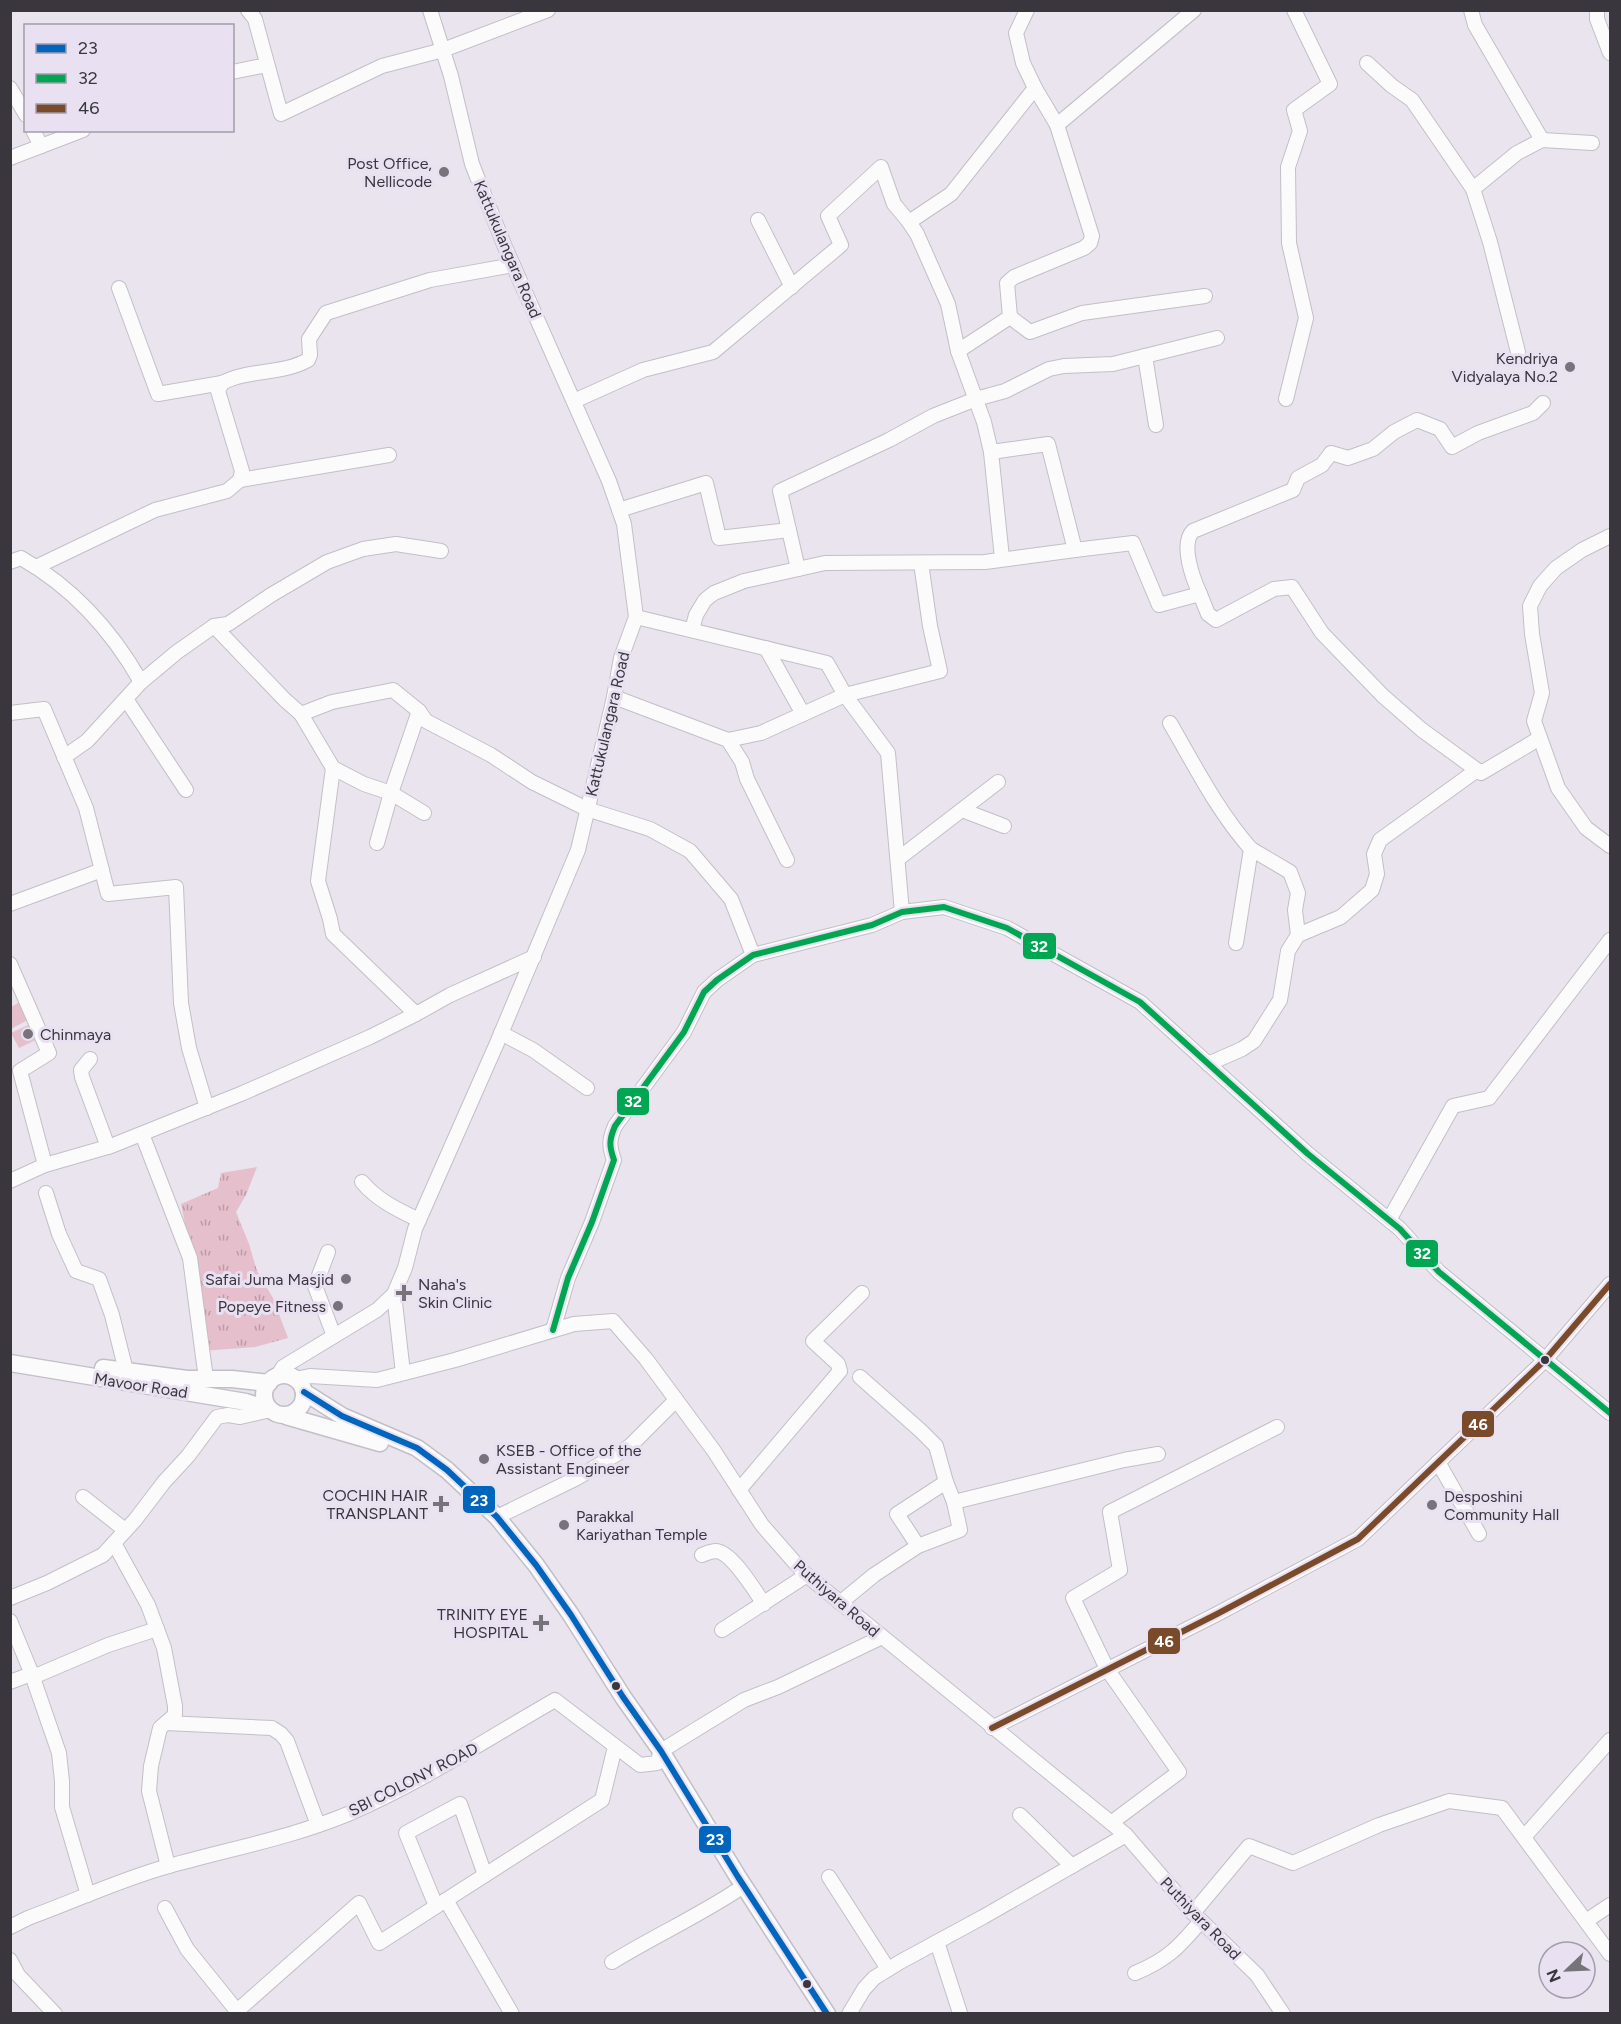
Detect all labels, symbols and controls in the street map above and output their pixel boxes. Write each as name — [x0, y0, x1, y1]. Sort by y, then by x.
legend — [24, 24, 234, 132]
text: 23 — [78, 37, 98, 59]
text: 32 — [78, 67, 98, 89]
text: 46 — [78, 97, 99, 119]
place label: Post Office, Nellicode — [347, 154, 432, 191]
marker: Post Office, Nellicode — [437, 165, 451, 179]
street label: Kattukulangara Road — [470, 177, 545, 321]
place label: Kendriya Vidyalaya No.2 — [1452, 349, 1558, 386]
marker: Kendriya Vidyalaya No.2 — [1563, 360, 1577, 374]
street label: Kattukulangara Road — [582, 650, 633, 798]
line badge: 32 — [1022, 932, 1057, 960]
text: 32 — [1030, 937, 1048, 956]
place label: Chinmaya — [40, 1025, 111, 1044]
marker: Chinmaya — [21, 1027, 35, 1041]
line badge: 32 — [616, 1087, 650, 1116]
text: 32 — [624, 1092, 642, 1111]
line badge: 32 — [1405, 1239, 1439, 1268]
text: 32 — [1413, 1244, 1431, 1263]
place label: Safai Juma Masjid — [205, 1270, 334, 1289]
marker: Safai Juma Masjid — [339, 1272, 353, 1286]
place label: Naha's Skin Clinic — [418, 1275, 493, 1312]
marker: Naha's Skin Clinic — [395, 1284, 413, 1302]
place label: Popeye Fitness — [218, 1297, 326, 1316]
marker: Popeye Fitness — [331, 1299, 345, 1313]
unlabelled marker — [1539, 1354, 1551, 1366]
street label: Mavoor Road — [93, 1369, 189, 1402]
line badge: 46 — [1461, 1410, 1495, 1438]
text: 46 — [1468, 1415, 1488, 1434]
place label: KSEB - Office of the Assistant Engineer — [496, 1441, 642, 1478]
marker: KSEB - Office of the Assistant Engineer — [477, 1452, 491, 1466]
line badge: 23 — [462, 1485, 496, 1514]
place label: COCHIN HAIR TRANSPLANT — [323, 1486, 428, 1523]
place label: Desposhini Community Hall — [1444, 1487, 1559, 1524]
text: 23 — [470, 1491, 488, 1510]
marker: COCHIN HAIR TRANSPLANT — [432, 1495, 450, 1513]
marker: Desposhini Community Hall — [1425, 1498, 1439, 1512]
place label: Parakkal Kariyathan Temple — [576, 1507, 707, 1544]
marker: Parakkal Kariyathan Temple — [557, 1518, 571, 1532]
street label: Puthiyara Road — [790, 1556, 883, 1641]
place label: TRINITY EYE HOSPITAL — [437, 1605, 529, 1642]
marker: TRINITY EYE HOSPITAL — [532, 1614, 550, 1632]
line badge: 46 — [1147, 1627, 1181, 1655]
text: 46 — [1154, 1632, 1174, 1651]
unlabelled marker — [610, 1680, 622, 1692]
street label: SBI COLONY ROAD — [345, 1739, 481, 1820]
line badge: 23 — [698, 1825, 732, 1854]
text: 23 — [706, 1830, 724, 1849]
street label: Puthiyara Road — [1156, 1873, 1245, 1964]
north arrow — [1537, 1940, 1597, 2000]
text: N — [1542, 1966, 1565, 1985]
unlabelled marker — [801, 1978, 813, 1990]

